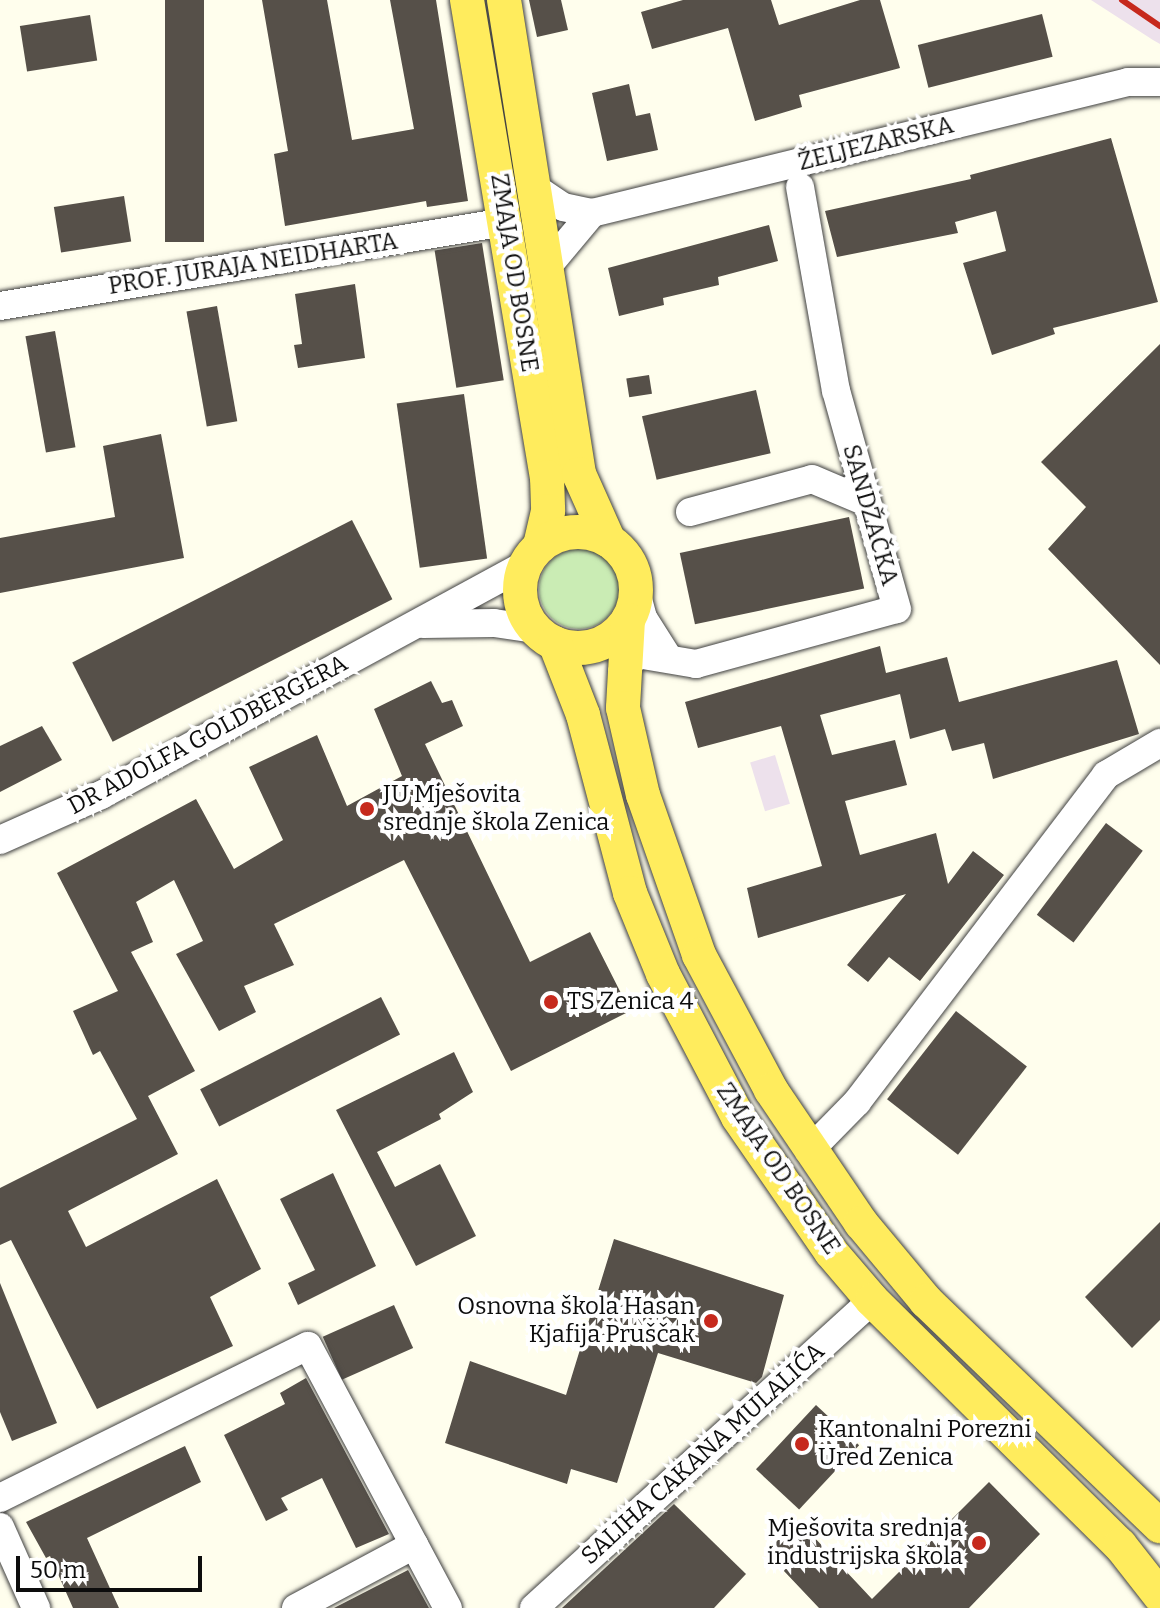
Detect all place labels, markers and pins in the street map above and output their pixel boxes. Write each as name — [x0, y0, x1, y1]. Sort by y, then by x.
place label: JU Mješovita srednje škola Zenica — [383, 781, 609, 837]
marker: JU Mješovita srednje škola Zenica — [358, 800, 376, 818]
place label: TS Zenica 4 — [567, 988, 693, 1016]
marker: TS Zenica 4 — [542, 993, 560, 1011]
place label: Osnovna škola Hasan Kjafija Pruščak — [457, 1293, 695, 1349]
marker: Osnovna škola Hasan Kjafija Pruščak — [702, 1312, 720, 1330]
place label: Kantonalni Porezni Ured Zenica — [818, 1416, 1032, 1472]
marker: Kantonalni Porezni Ured Zenica — [793, 1435, 811, 1453]
place label: Mješovita srednja industrijska škola — [767, 1515, 963, 1571]
marker: Mješovita srednja industrijska škola — [970, 1534, 988, 1552]

